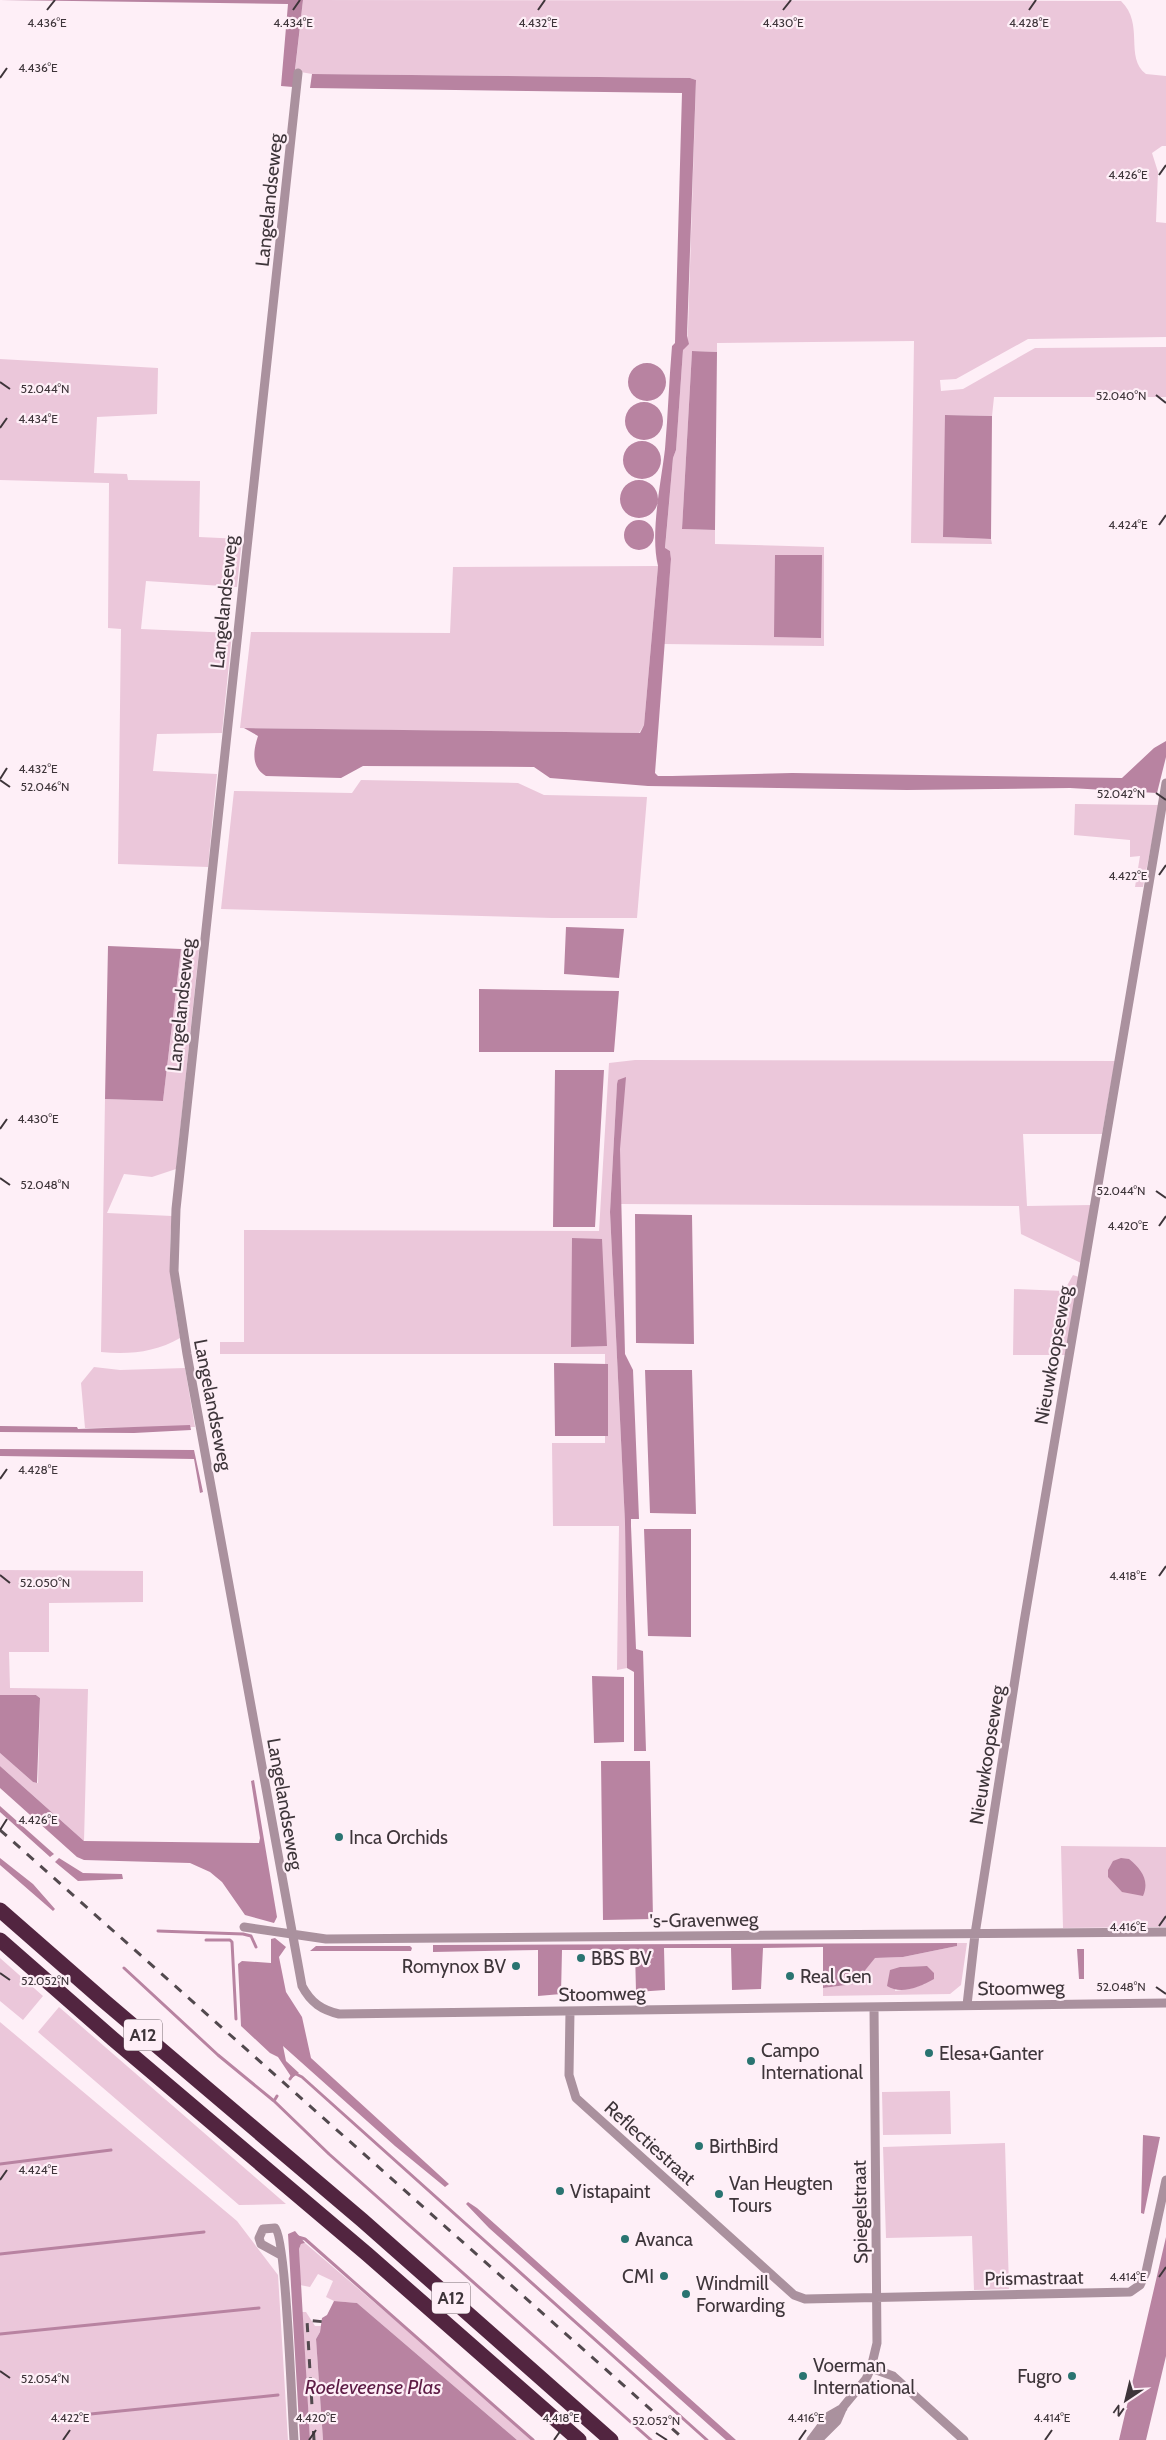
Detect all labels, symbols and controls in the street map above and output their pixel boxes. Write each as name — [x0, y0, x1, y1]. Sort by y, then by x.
text: 4.436°E — [27, 15, 67, 30]
text: 4.434°E — [273, 15, 313, 30]
text: 4.432°E — [518, 15, 558, 30]
text: 4.430°E — [762, 15, 804, 30]
text: 4.428°E — [1009, 15, 1049, 30]
text: 4.436°E — [18, 60, 58, 75]
street label: Langelandseweg — [251, 132, 287, 268]
text: 4.426°E — [1108, 167, 1148, 182]
text: 52.044°N — [20, 381, 70, 396]
text: 52.040°N — [1096, 388, 1146, 403]
text: 4.434°E — [18, 411, 58, 426]
text: 4.424°E — [1108, 517, 1148, 532]
street label: Langelandseweg — [206, 534, 242, 670]
text: 4.432°E — [18, 761, 58, 776]
text: 52.046°N — [20, 779, 70, 794]
text: 52.042°N — [1097, 786, 1145, 801]
text: 4.422°E — [1109, 868, 1148, 883]
street label: Langelandseweg — [163, 937, 199, 1073]
text: 4.430°E — [17, 1111, 59, 1126]
text: 52.048°N — [20, 1177, 70, 1192]
text: 52.044°N — [1096, 1183, 1146, 1198]
text: 4.420°E — [1108, 1218, 1149, 1233]
street label: Nieuwkoopseweg — [1029, 1283, 1077, 1426]
street label: Langelandseweg — [189, 1337, 237, 1473]
text: 4.428°E — [18, 1462, 58, 1477]
text: 4.418°E — [1109, 1568, 1147, 1583]
text: 52.050°N — [20, 1575, 70, 1590]
street label: Nieuwkoopseweg — [965, 1683, 1009, 1826]
street label: Langelandseweg — [262, 1736, 308, 1872]
text: 4.426°E — [18, 1812, 58, 1827]
place label: Inca Orchids — [349, 1826, 448, 1849]
marker: Inca Orchids — [333, 1831, 345, 1843]
street label: 's-Gravenweg — [650, 1908, 759, 1932]
text: 4.416°E — [1110, 1919, 1147, 1934]
place label: BBS BV — [591, 1947, 652, 1970]
marker: BBS BV — [575, 1952, 587, 1964]
place label: Romynox BV — [402, 1955, 506, 1978]
marker: Romynox BV — [510, 1960, 522, 1972]
place label: Real Gen — [800, 1965, 872, 1988]
marker: Real Gen — [784, 1970, 796, 1982]
text: 52.052°N — [21, 1973, 69, 1988]
street label: Stoomweg — [977, 1976, 1065, 2000]
text: 52.048°N — [1096, 1979, 1146, 1994]
street label: Stoomweg — [558, 1982, 646, 2006]
road number: A12 — [124, 2020, 162, 2050]
place label: Campo International — [761, 2039, 863, 2084]
place label: Elesa+Ganter — [939, 2042, 1043, 2065]
marker: Elesa+Ganter — [923, 2047, 935, 2059]
marker: Campo International — [745, 2055, 757, 2067]
street label: Reflectiestraat — [600, 2096, 701, 2190]
place label: BirthBird — [709, 2135, 778, 2158]
marker: BirthBird — [693, 2140, 705, 2152]
street label: Spiegelstraat — [848, 2159, 872, 2264]
text: 4.424°E — [18, 2162, 58, 2177]
place label: Van Heugten Tours — [729, 2172, 833, 2217]
place label: Vistapaint — [570, 2180, 651, 2203]
marker: Vistapaint — [554, 2185, 566, 2197]
marker: Van Heugten Tours — [713, 2188, 725, 2200]
place label: Avanca — [635, 2228, 693, 2251]
marker: Avanca — [619, 2233, 631, 2245]
place label: CMI — [622, 2265, 654, 2288]
street label: Prismastraat — [984, 2266, 1084, 2290]
text: 4.414°E — [1109, 2269, 1147, 2284]
marker: CMI — [658, 2270, 670, 2282]
place label: Windmill Forwarding — [696, 2272, 785, 2317]
road number: A12 — [432, 2282, 470, 2314]
marker: Windmill Forwarding — [680, 2288, 692, 2300]
place label: Voerman International — [813, 2354, 915, 2399]
place label: Fugro — [1017, 2365, 1062, 2388]
marker: Voerman International — [797, 2370, 809, 2382]
marker: Fugro — [1066, 2370, 1078, 2382]
text: 52.054°N — [21, 2371, 69, 2386]
water label: Roeleveense Plas — [305, 2375, 441, 2399]
north arrow — [1101, 2375, 1151, 2425]
text: N — [1109, 2400, 1128, 2421]
text: 4.422°E — [51, 2410, 90, 2425]
text: 4.420°E — [296, 2410, 337, 2425]
text: 4.418°E — [542, 2410, 580, 2425]
text: 4.416°E — [788, 2410, 825, 2425]
text: 4.414°E — [1033, 2410, 1071, 2425]
text: 52.052°N — [632, 2413, 680, 2428]

